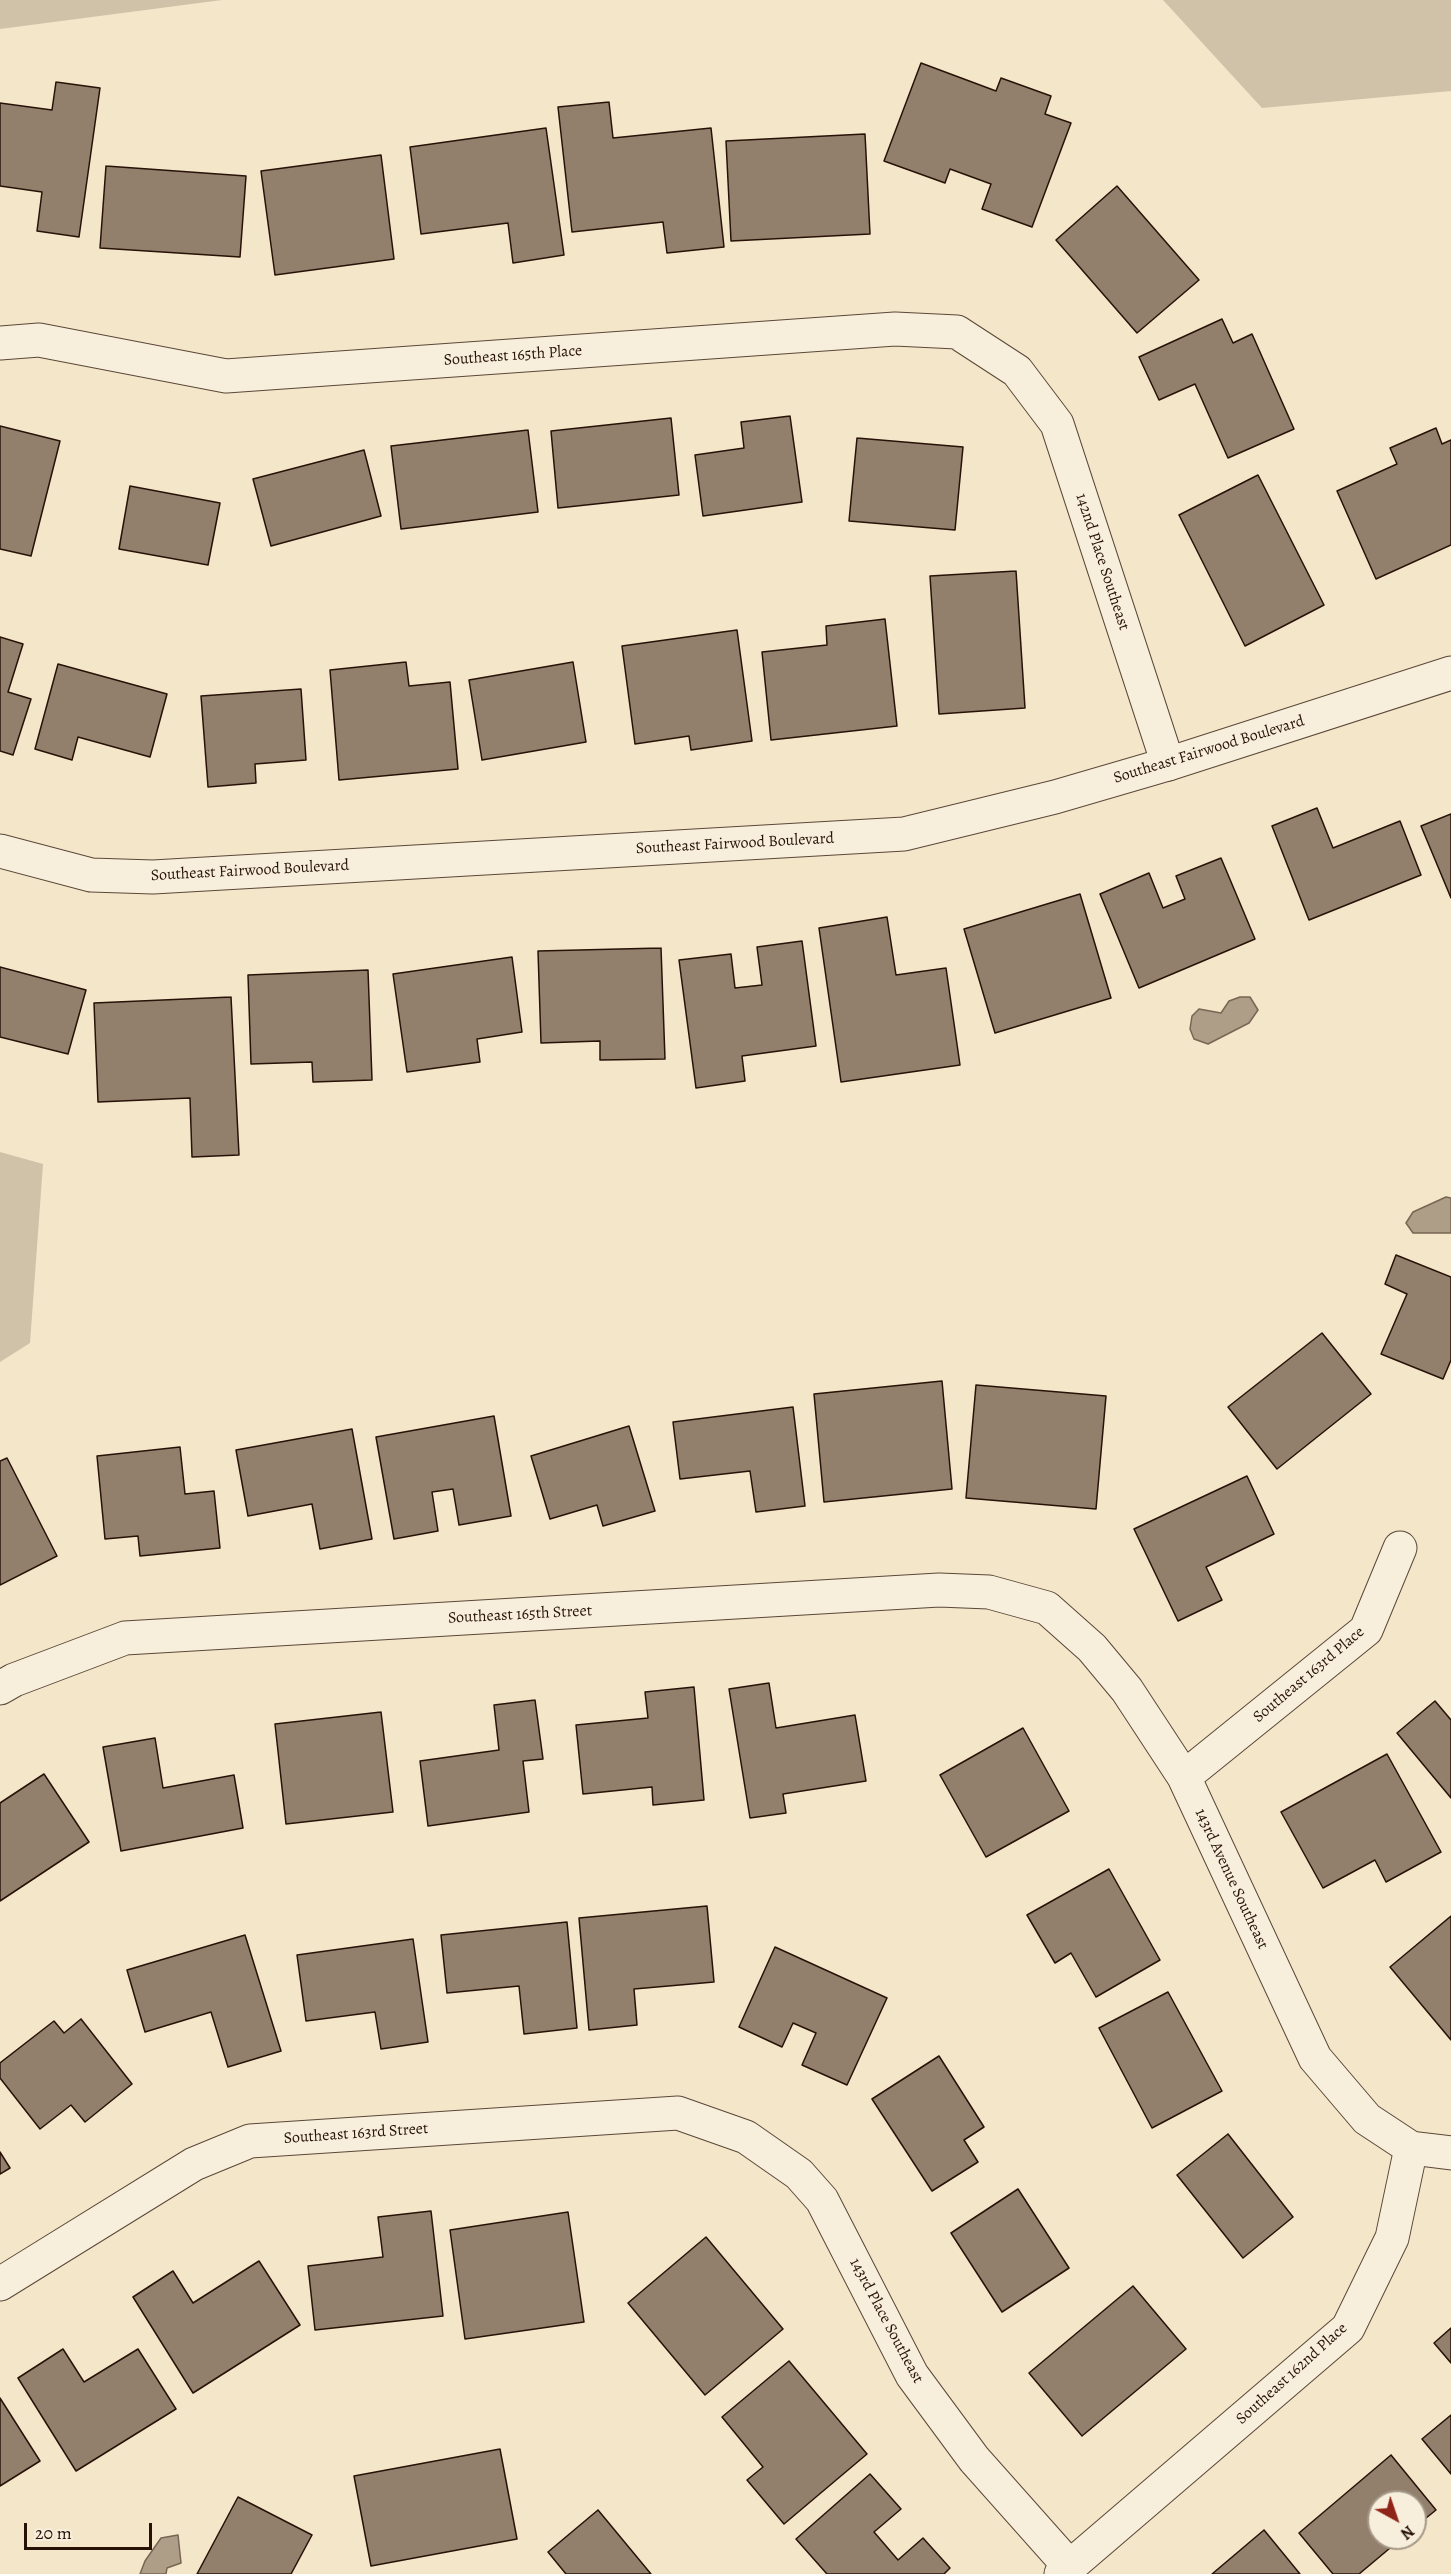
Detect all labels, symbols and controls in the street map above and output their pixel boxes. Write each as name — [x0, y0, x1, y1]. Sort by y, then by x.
street label: Southeast 165th Place — [443, 342, 583, 370]
street label: 142nd Place Southeast — [1071, 491, 1133, 633]
street label: Southeast Fairwood Boulevard — [1111, 712, 1307, 788]
street label: Southeast Fairwood Boulevard — [635, 829, 835, 859]
street label: Southeast Fairwood Boulevard — [150, 856, 350, 886]
street label: Southeast 165th Street — [448, 1602, 592, 1628]
street label: Southeast 163rd Place — [1249, 1623, 1369, 1727]
street label: 143rd Avenue Southeast — [1190, 1806, 1272, 1952]
street label: Southeast 163rd Street — [283, 2119, 429, 2149]
street label: 143rd Place Southeast — [845, 2255, 927, 2387]
street label: Southeast 162nd Place — [1232, 2319, 1352, 2429]
north arrow — [1367, 2490, 1427, 2550]
scale bar — [27, 2511, 154, 2549]
text: N — [1396, 2520, 1419, 2544]
text: 20 m — [35, 2521, 72, 2545]

